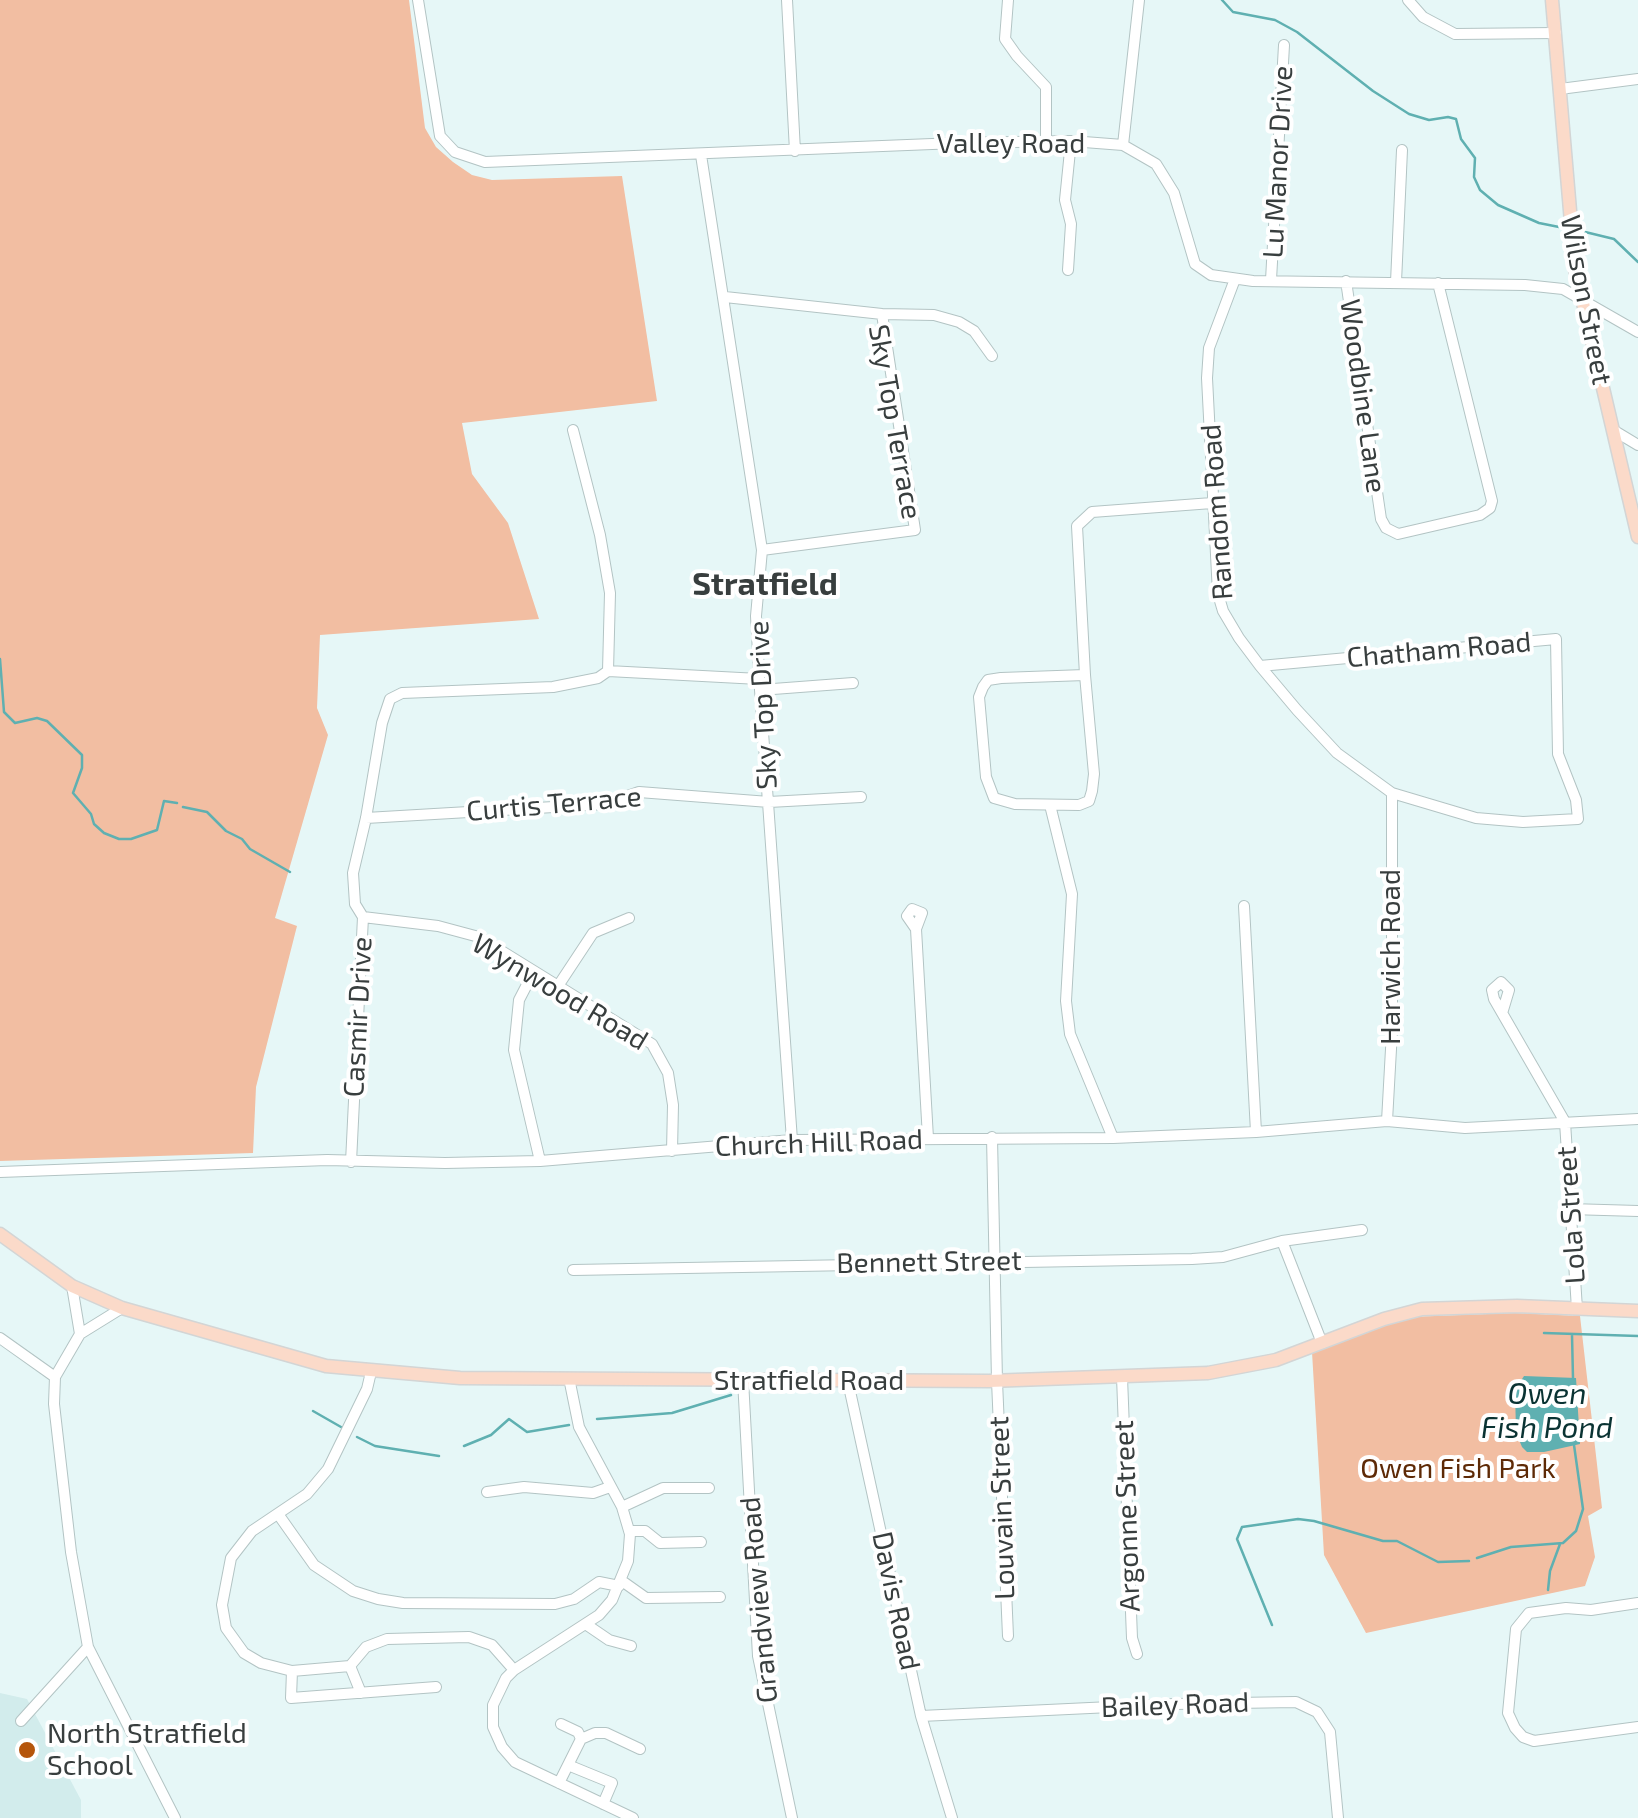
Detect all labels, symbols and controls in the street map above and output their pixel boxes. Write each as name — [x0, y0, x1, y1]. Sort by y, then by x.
street label: Lu Manor Drive — [1256, 65, 1300, 259]
street label: Valley Road — [937, 127, 1085, 161]
street label: Wilson Street — [1553, 212, 1619, 388]
street label: Woodbine Lane — [1333, 297, 1393, 495]
street label: Sky Top Terrace — [861, 322, 929, 522]
street label: Random Road — [1194, 423, 1240, 601]
district label: Stratfield — [692, 565, 838, 603]
street label: Sky Top Drive — [742, 620, 784, 790]
street label: Chatham Road — [1345, 625, 1533, 675]
street label: Curtis Terrace — [465, 780, 643, 828]
street label: Harwich Road — [1374, 869, 1408, 1045]
street label: Wynwood Road — [466, 926, 654, 1058]
street label: Casmir Drive — [337, 936, 379, 1098]
street label: Church Hill Road — [714, 1123, 924, 1163]
street label: Lola Street — [1549, 1145, 1593, 1285]
street label: Bennett Street — [836, 1244, 1022, 1280]
street label: Stratfield Road — [714, 1364, 904, 1398]
water label: Owen Fish Pond — [1481, 1376, 1613, 1446]
street label: Louvain Street — [982, 1416, 1022, 1600]
street label: Argonne Street — [1107, 1420, 1147, 1612]
park label: Owen Fish Park — [1360, 1452, 1556, 1486]
street label: Grandview Road — [733, 1495, 785, 1705]
street label: Davis Road — [865, 1529, 927, 1673]
street label: Bailey Road — [1100, 1686, 1250, 1724]
place label: North Stratfield School — [47, 1717, 247, 1783]
marker: North Stratfield School — [16, 1739, 38, 1761]

